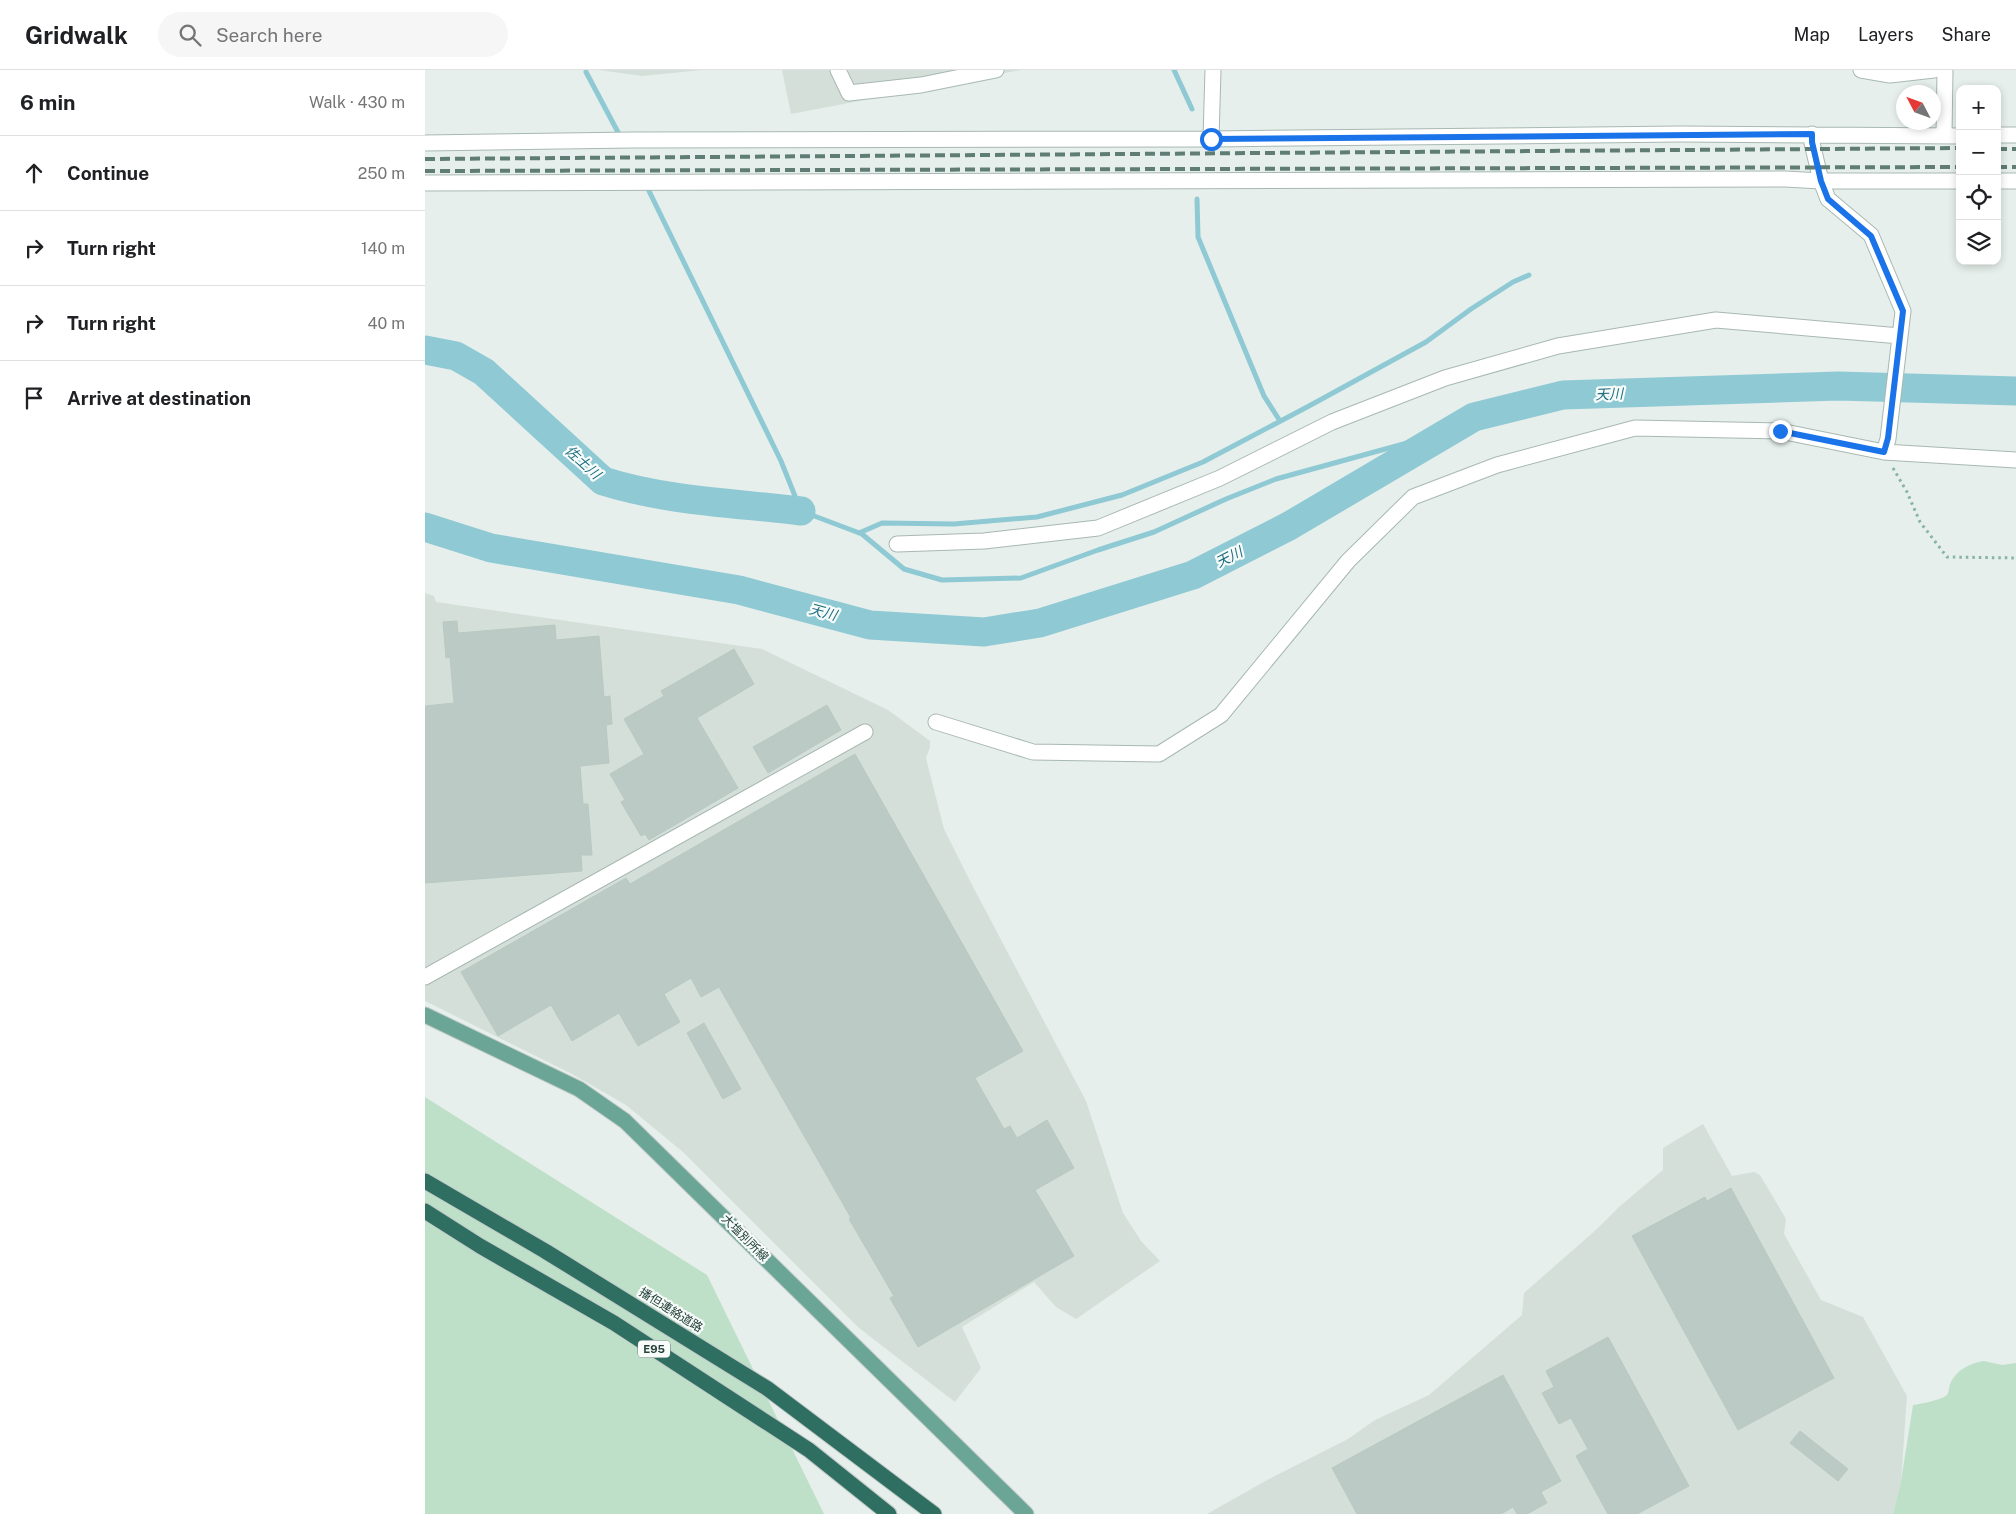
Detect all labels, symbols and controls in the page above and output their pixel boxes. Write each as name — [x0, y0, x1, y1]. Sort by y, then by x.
search box — [158, 12, 508, 57]
text: Gridwalk — [25, 21, 128, 49]
icon: search — [176, 21, 204, 49]
text: Search here — [216, 24, 323, 46]
text: Map — [1794, 24, 1830, 45]
text: Layers — [1858, 24, 1914, 45]
text: Share — [1942, 24, 1991, 45]
north arrow — [1896, 85, 1941, 130]
map controls — [1956, 85, 2001, 265]
button: + — [1956, 85, 2001, 130]
text: 6 min — [20, 90, 76, 115]
text: Walk · 430 m — [309, 93, 405, 112]
route start — [1200, 128, 1223, 151]
button: − — [1956, 130, 2001, 175]
icon: ahead — [20, 159, 48, 187]
text: Continue — [67, 162, 149, 184]
text: 250 m — [358, 164, 405, 183]
button: locate — [1956, 175, 2001, 220]
button: layers — [1956, 220, 2001, 265]
icon: right — [20, 234, 48, 262]
text: Turn right — [67, 237, 156, 259]
text: 140 m — [361, 239, 405, 258]
icon: right — [20, 309, 48, 337]
text: Turn right — [67, 312, 156, 334]
text: 40 m — [367, 314, 405, 333]
icon: arrive — [20, 384, 48, 412]
water label: 天川 — [1595, 385, 1625, 402]
text: Arrive at destination — [67, 387, 251, 409]
route end — [1769, 420, 1792, 443]
water label: 佐土川 — [562, 442, 605, 483]
water label: 天川 — [1213, 543, 1247, 570]
water label: 天川 — [807, 601, 841, 624]
street label: 大塩別所線 — [719, 1212, 771, 1264]
street label: 播但連絡道路 — [637, 1285, 705, 1335]
road number: E95 — [638, 1340, 670, 1358]

